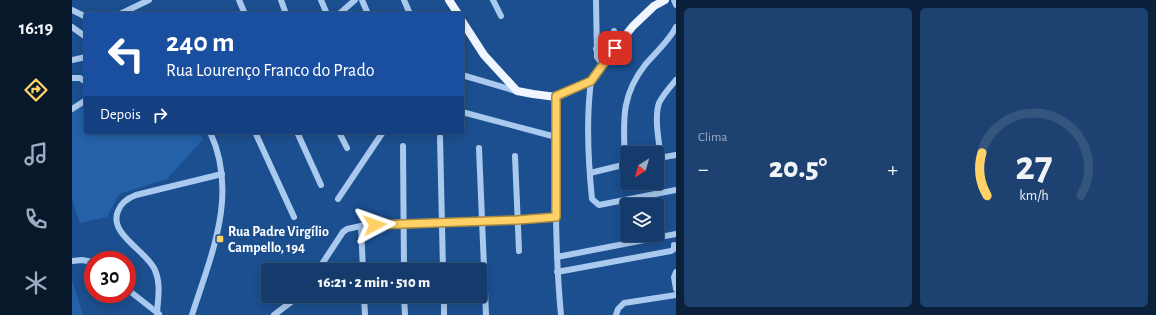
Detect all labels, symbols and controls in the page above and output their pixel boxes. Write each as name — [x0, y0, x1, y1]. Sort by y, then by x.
text: 16:19 — [19, 20, 53, 38]
icon: left — [100, 28, 152, 80]
text: 240 m — [166, 29, 235, 57]
pin — [598, 31, 632, 65]
icon: arrive — [604, 37, 626, 59]
text: Rua Lourenço Franco do Prado — [166, 62, 375, 80]
icon: directions — [22, 76, 50, 104]
icon: right — [149, 104, 171, 126]
text: Depois — [100, 107, 141, 122]
text: Clima — [698, 131, 728, 144]
icon: music — [22, 140, 50, 168]
text: 27 — [1015, 145, 1053, 186]
north arrow — [620, 146, 664, 190]
map controls — [620, 146, 664, 242]
text: 20.5° — [769, 153, 827, 183]
text: − — [698, 158, 709, 180]
text: + — [887, 158, 898, 180]
text: km/h — [1019, 188, 1049, 202]
button: layers — [620, 198, 664, 242]
position arrow — [354, 204, 396, 246]
icon: phone — [22, 205, 50, 233]
place label: Rua Padre Virgílio Campello, 194 — [228, 225, 329, 255]
marker: Rua Padre Virgílio Campello, 194 — [215, 234, 225, 244]
speed limit sign: 30 — [84, 251, 136, 303]
icon: climate — [22, 269, 50, 297]
text: 16:21 · 2 min · 510 m — [318, 275, 430, 290]

